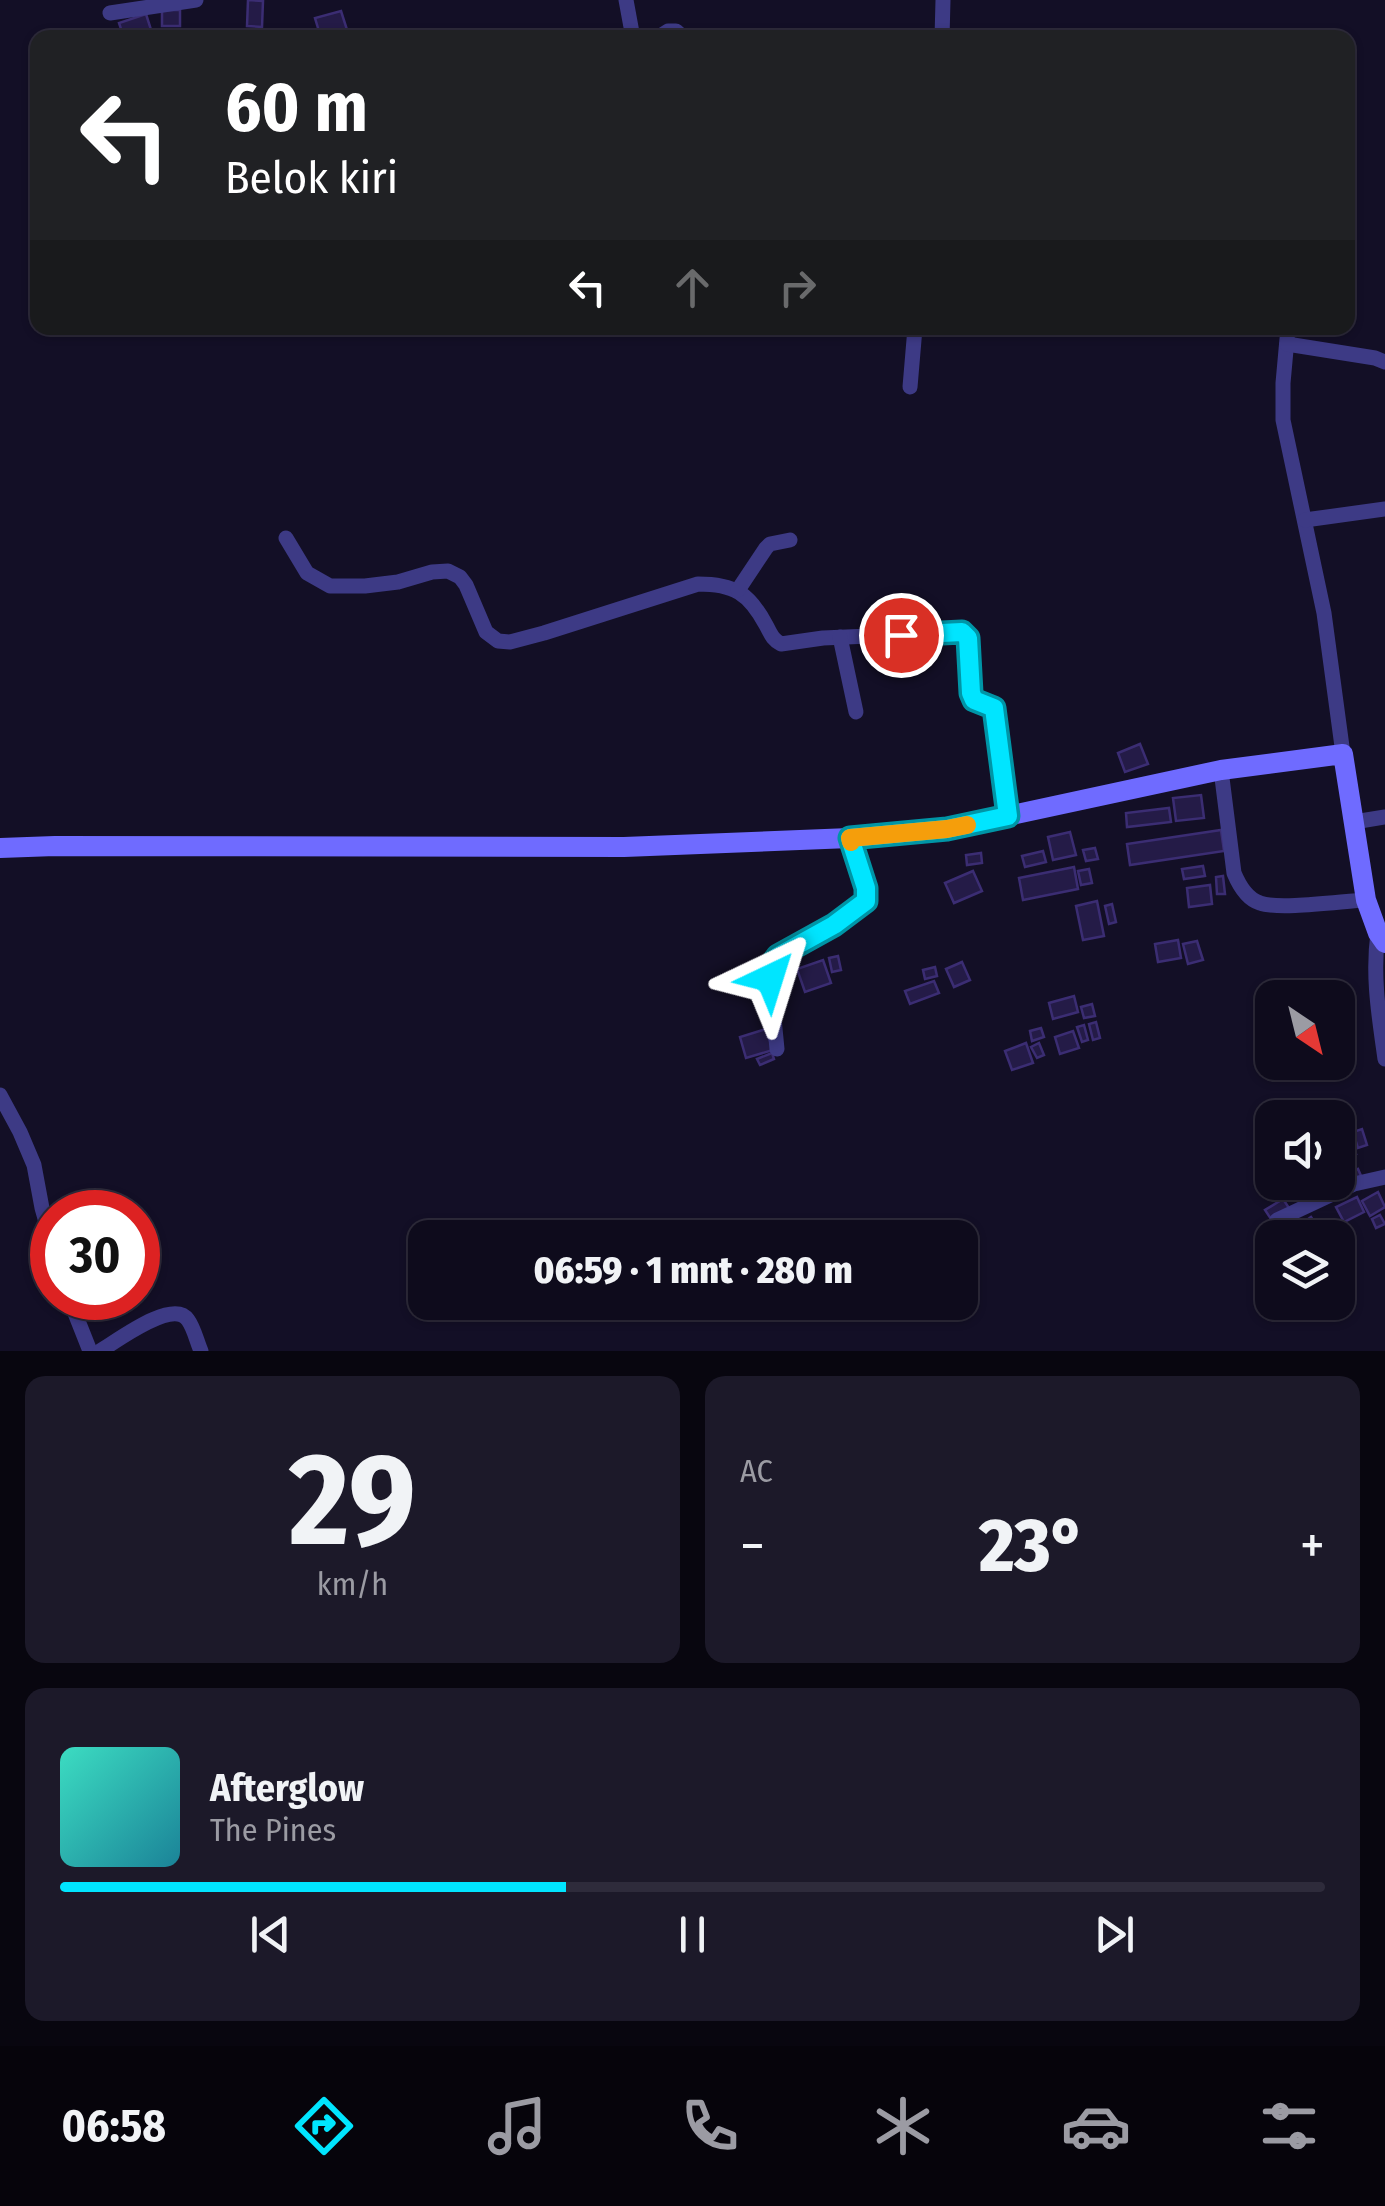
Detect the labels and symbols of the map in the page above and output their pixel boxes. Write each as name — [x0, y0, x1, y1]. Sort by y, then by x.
pin — [859, 593, 944, 678]
position arrow — [718, 926, 822, 1030]
north arrow — [1255, 980, 1355, 1080]
speed limit sign: 30 — [30, 1190, 160, 1320]

